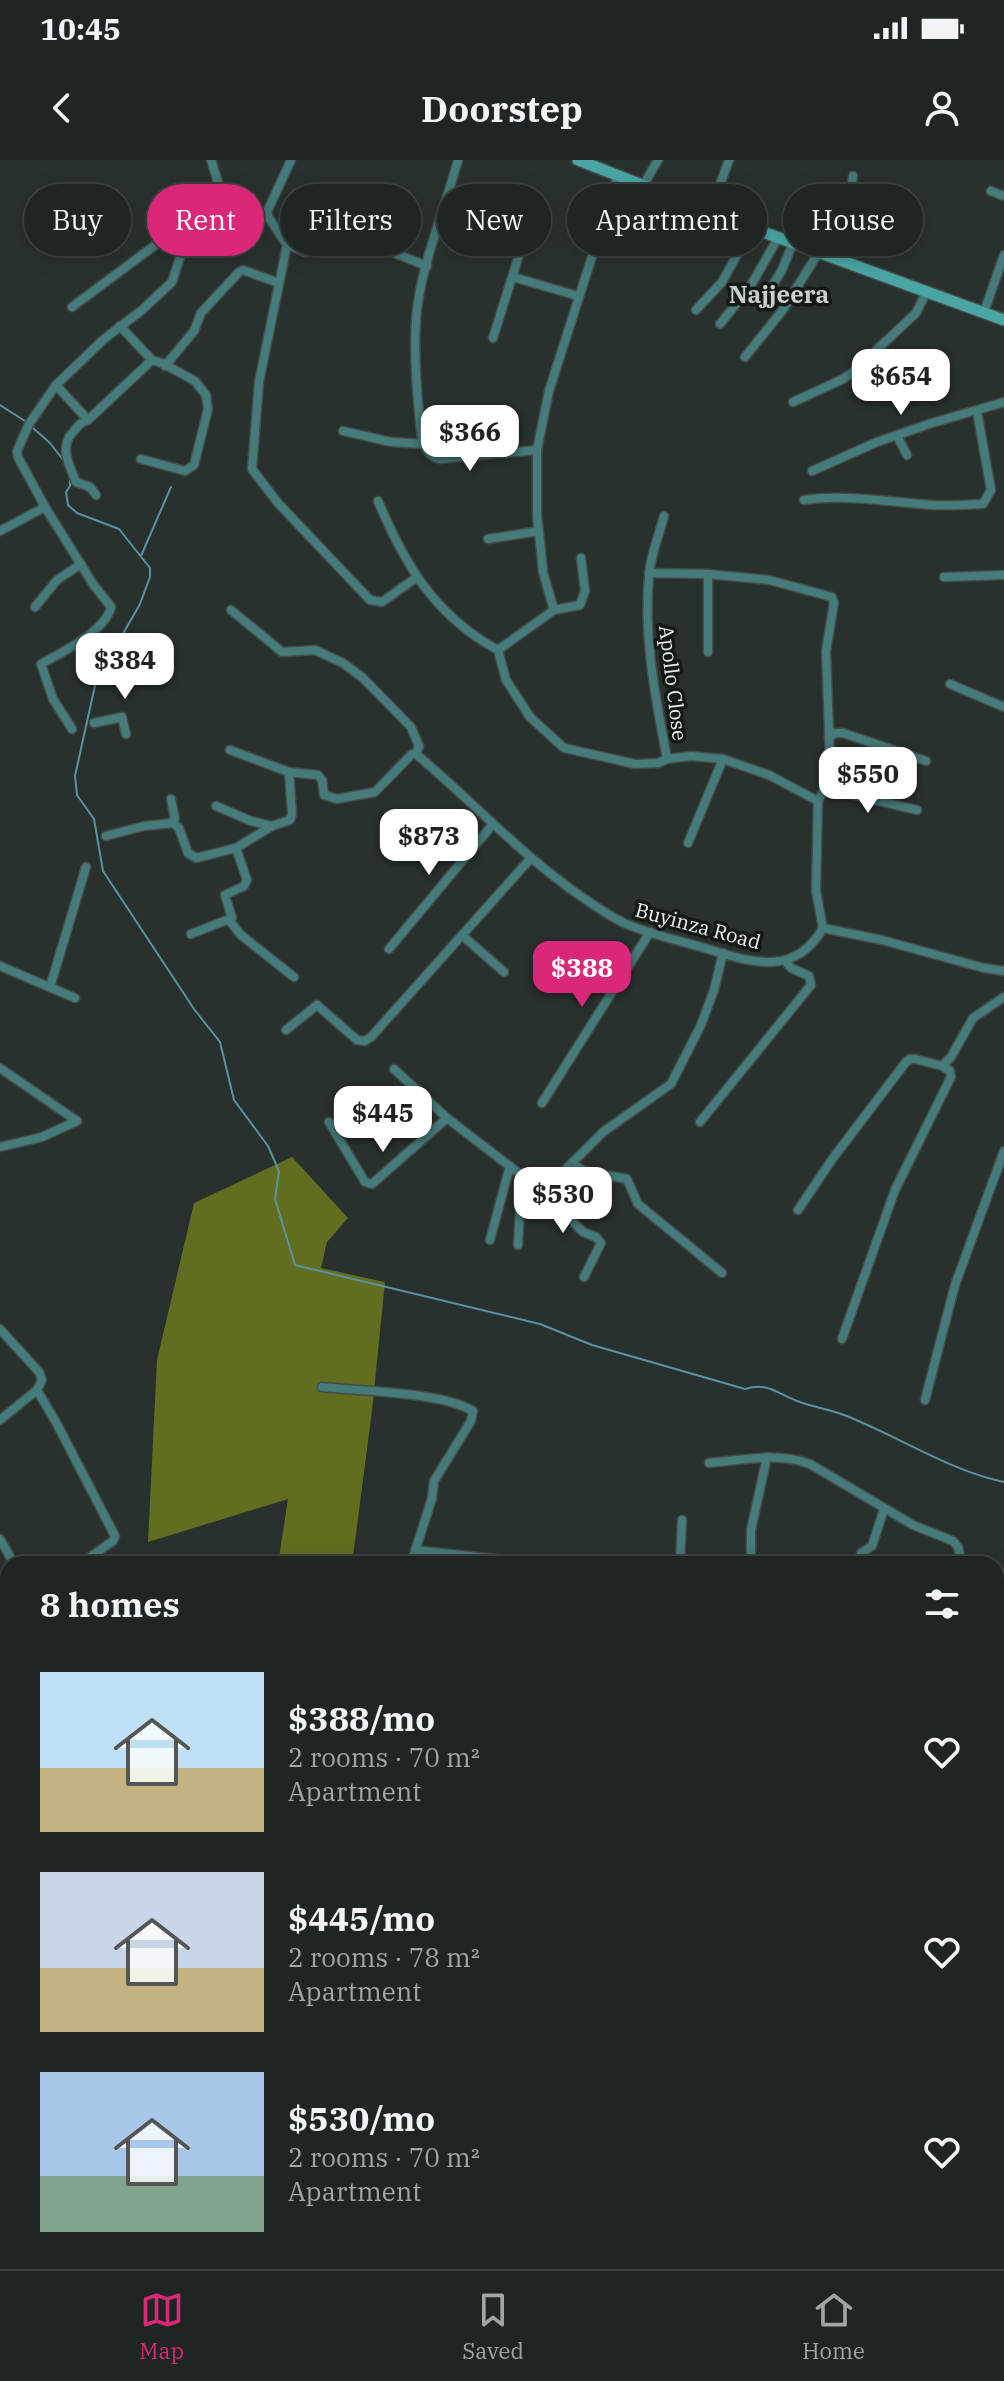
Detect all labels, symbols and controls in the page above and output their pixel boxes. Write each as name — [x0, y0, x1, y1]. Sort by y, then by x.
text: 10:45 — [40, 9, 121, 48]
text: Doorstep — [421, 85, 583, 132]
icon: back — [40, 86, 84, 130]
icon: person — [920, 86, 964, 130]
chip: Buy — [24, 184, 131, 256]
chip: Rent — [147, 184, 264, 256]
chip: Filters — [280, 184, 421, 256]
chip: New — [437, 184, 551, 256]
chip: Apartment — [567, 184, 767, 256]
chip: House — [783, 184, 923, 256]
district label: Najjeera — [729, 278, 830, 310]
pin: $654 — [854, 349, 948, 417]
text: $654 — [870, 358, 932, 392]
pin: $366 — [423, 405, 517, 473]
text: $366 — [439, 414, 501, 448]
street label: Apollo Close — [653, 624, 694, 742]
pin: $384 — [78, 633, 172, 701]
text: $384 — [94, 642, 156, 676]
pin: $550 — [821, 747, 915, 815]
text: $550 — [837, 756, 899, 790]
pin: $873 — [382, 809, 476, 877]
text: $873 — [398, 818, 460, 852]
street label: Buyinza Road — [632, 896, 764, 955]
pin: $388 — [535, 941, 629, 1009]
text: $388 — [551, 950, 613, 984]
pin: $445 — [336, 1086, 430, 1154]
text: $445 — [352, 1095, 414, 1129]
pin: $530 — [516, 1167, 610, 1235]
text: $530 — [532, 1176, 594, 1210]
text: 8 homes — [40, 1582, 180, 1626]
icon: filters — [920, 1582, 964, 1626]
text: $388/mo — [288, 1696, 435, 1740]
icon: home — [104, 1704, 200, 1800]
icon: heart — [920, 1730, 964, 1774]
text: 2 rooms · 70 m² — [288, 1740, 480, 1774]
text: Apartment — [288, 1774, 421, 1808]
text: $445/mo — [288, 1896, 435, 1940]
icon: home — [104, 1904, 200, 2000]
icon: heart — [920, 1930, 964, 1974]
text: 2 rooms · 78 m² — [288, 1940, 480, 1974]
text: Apartment — [288, 1974, 421, 2008]
text: $530/mo — [288, 2096, 435, 2140]
icon: home — [104, 2104, 200, 2200]
icon: heart — [920, 2130, 964, 2174]
text: 2 rooms · 70 m² — [288, 2140, 480, 2174]
text: Apartment — [288, 2174, 421, 2208]
tab: Map — [139, 2288, 184, 2365]
tab: Saved — [462, 2288, 524, 2365]
tab: Home — [802, 2288, 865, 2365]

